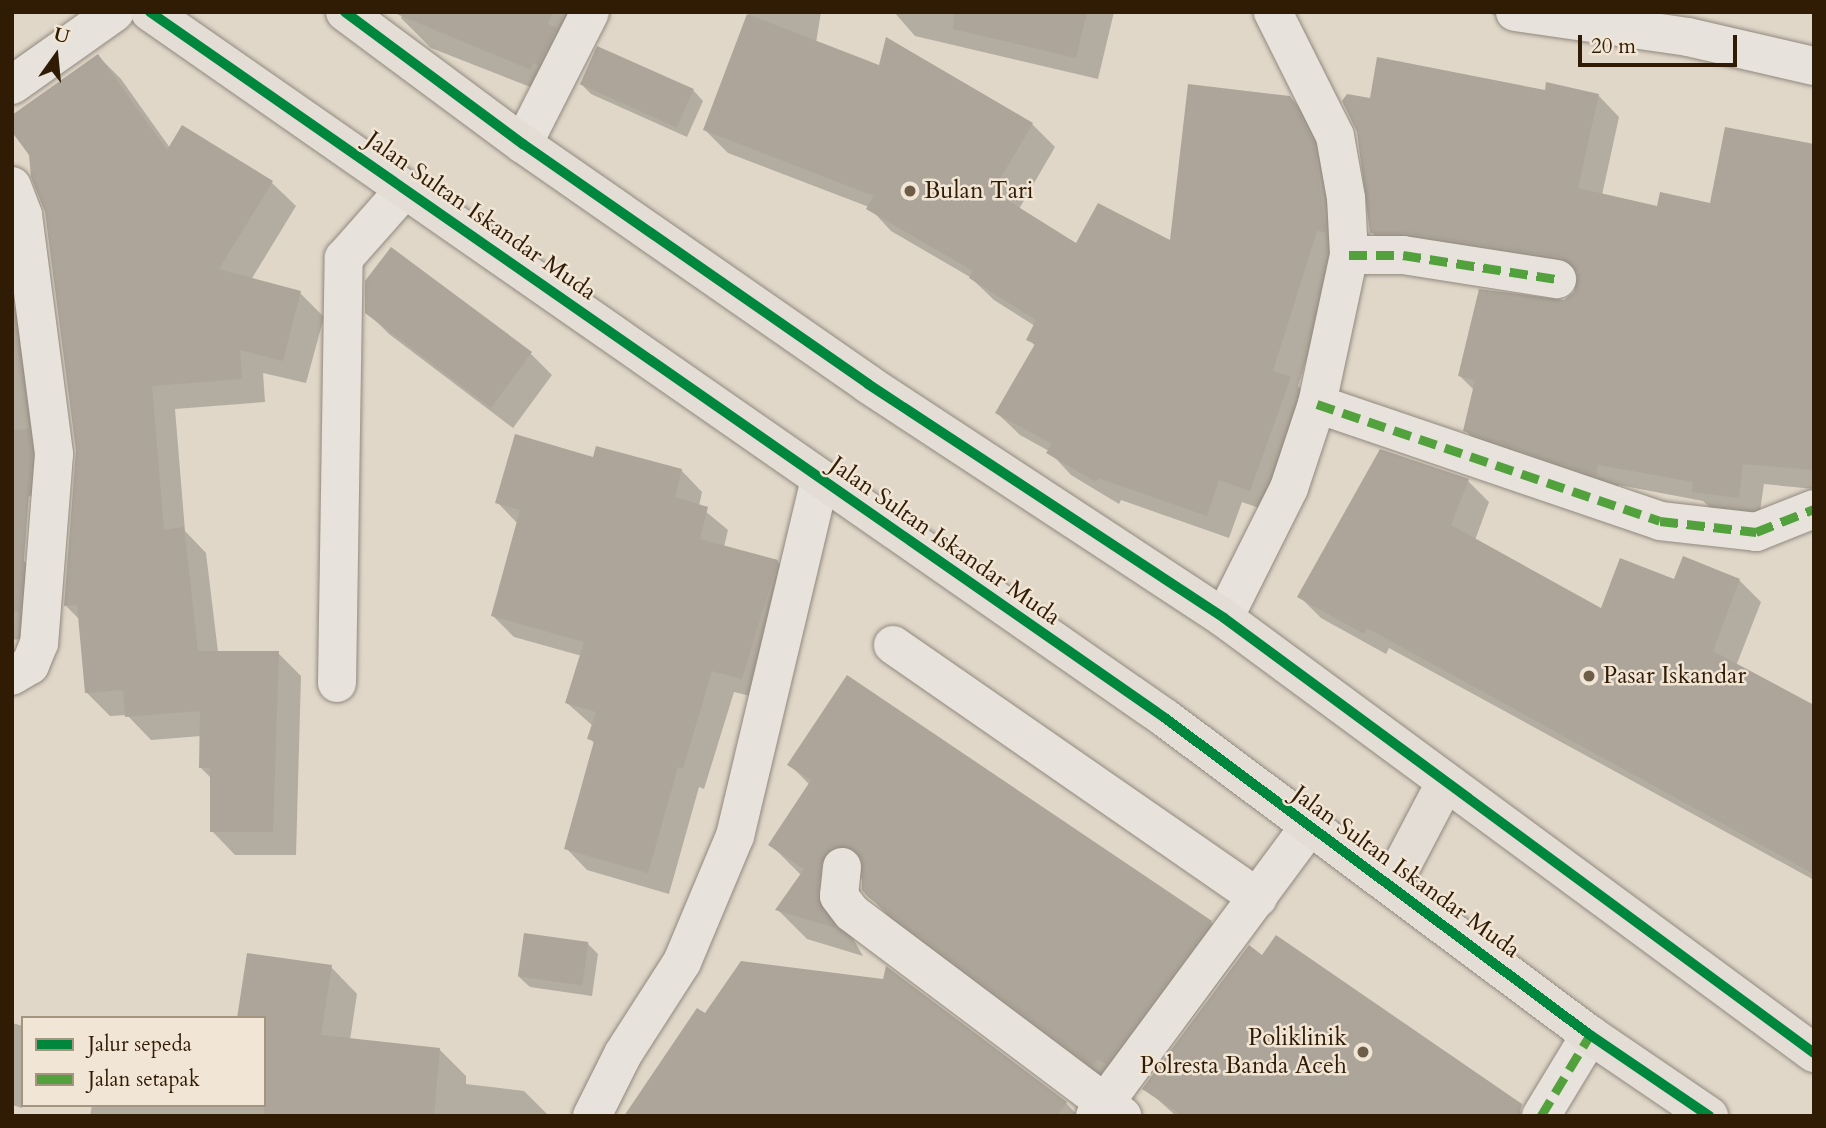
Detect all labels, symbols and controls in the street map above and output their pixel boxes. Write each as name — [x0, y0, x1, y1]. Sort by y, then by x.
north arrow — [21, 21, 91, 91]
text: U — [51, 21, 72, 50]
scale bar — [1581, 21, 1740, 65]
text: 20 m — [1591, 32, 1636, 61]
street label: Jalan Sultan Iskandar Muda — [360, 125, 602, 307]
place label: Bulan Tari — [924, 177, 1034, 205]
marker: Bulan Tari — [902, 183, 918, 199]
street label: Jalan Sultan Iskandar Muda — [824, 450, 1066, 632]
place label: Pasar Iskandar — [1603, 662, 1746, 690]
marker: Pasar Iskandar — [1581, 668, 1597, 684]
street label: Jalan Sultan Iskandar Muda — [1286, 780, 1526, 964]
legend — [21, 1016, 266, 1107]
place label: Poliklinik Polresta Banda Aceh — [1140, 1024, 1347, 1080]
text: Jalur sepeda — [88, 1030, 192, 1059]
marker: Poliklinik Polresta Banda Aceh — [1353, 1042, 1373, 1062]
text: Jalan setapak — [88, 1065, 200, 1094]

